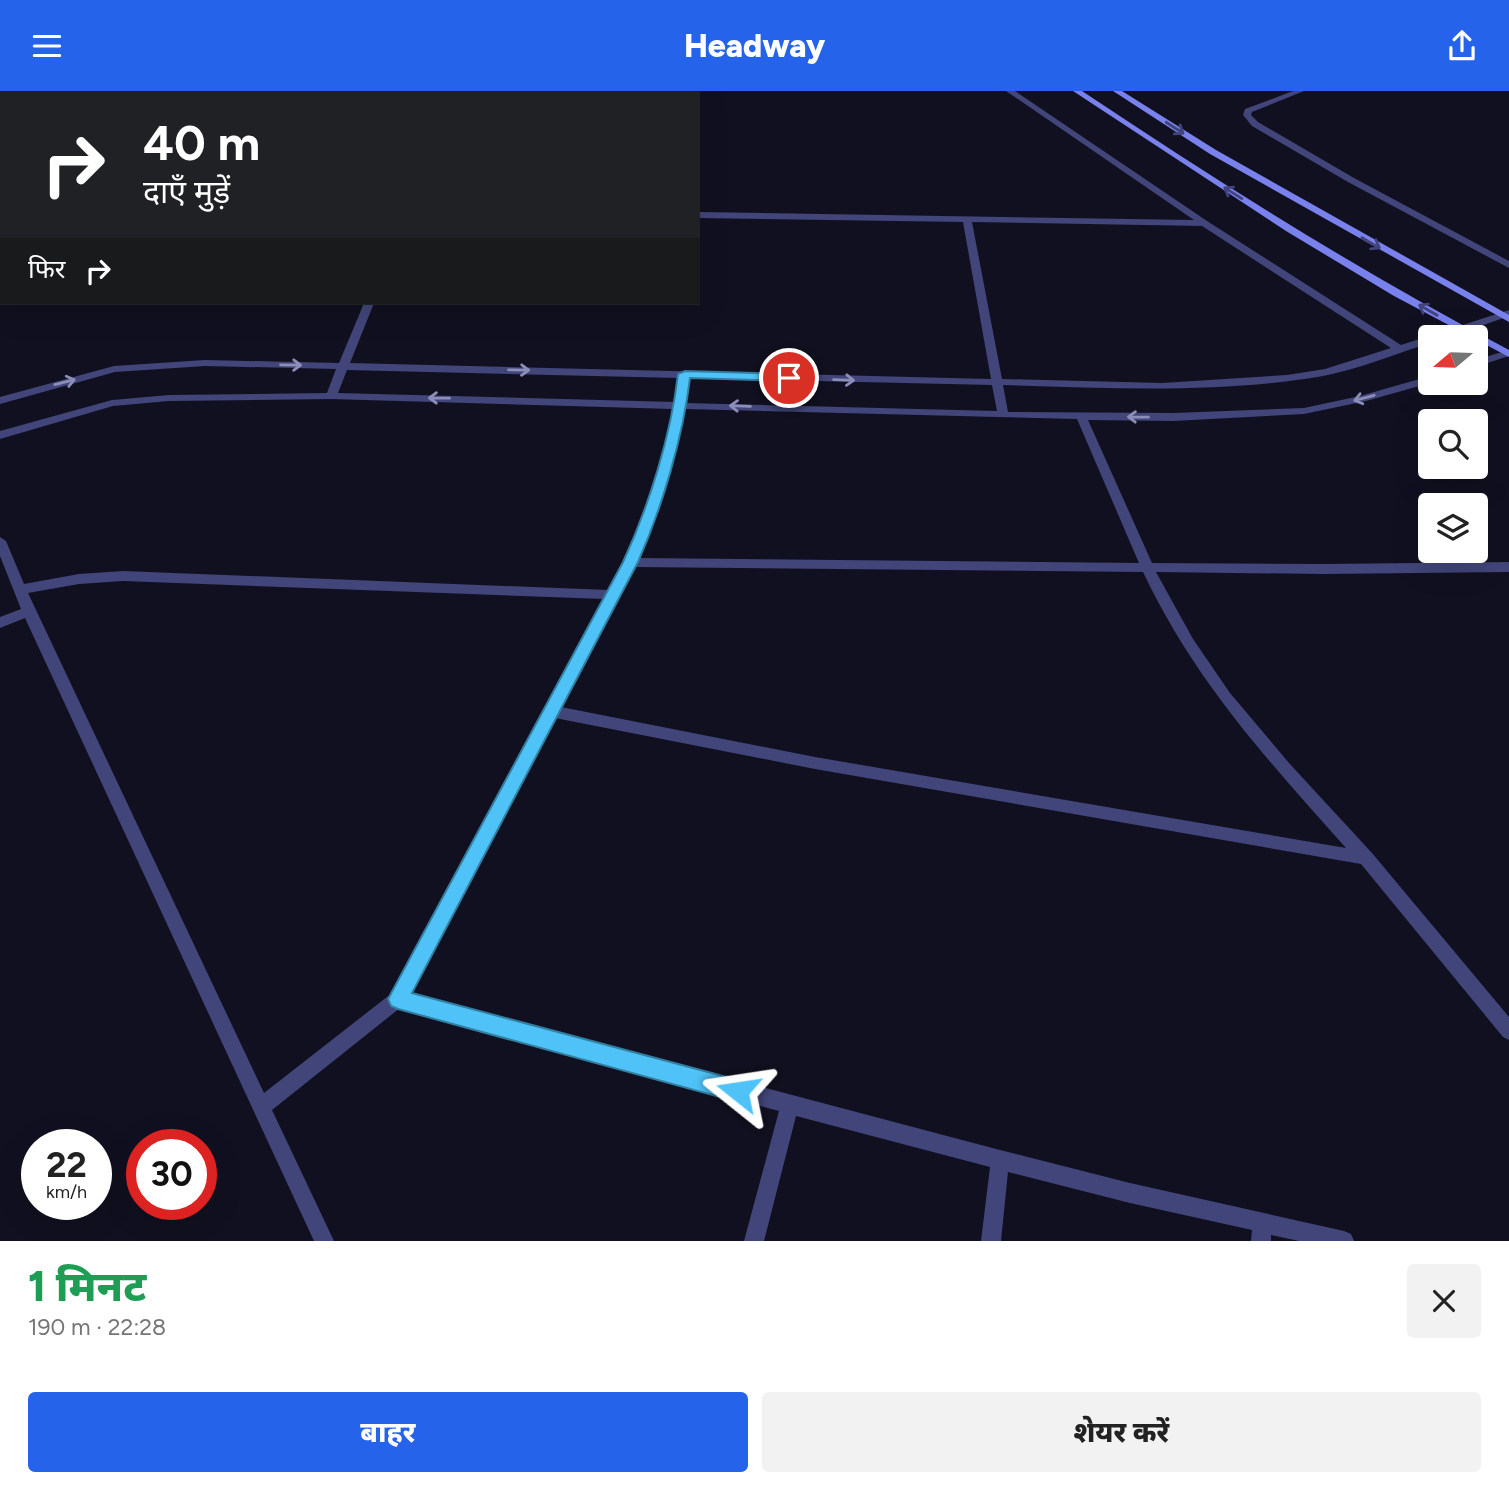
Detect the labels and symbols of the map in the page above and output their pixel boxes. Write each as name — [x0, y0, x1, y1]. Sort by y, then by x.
one-way arrow — [1165, 120, 1184, 135]
one-way arrow — [1223, 185, 1243, 199]
one-way arrow — [1360, 237, 1381, 250]
one-way arrow — [1418, 303, 1438, 317]
north arrow — [1418, 325, 1488, 395]
pin — [759, 348, 819, 408]
one-way arrow — [279, 358, 302, 371]
one-way arrow — [507, 364, 530, 377]
one-way arrow — [832, 373, 855, 386]
one-way arrow — [54, 375, 76, 388]
one-way arrow — [428, 392, 451, 405]
one-way arrow — [1354, 392, 1376, 405]
one-way arrow — [728, 400, 751, 413]
one-way arrow — [1127, 410, 1150, 423]
position arrow — [701, 1054, 775, 1128]
speed limit sign: 30 — [126, 1129, 217, 1220]

